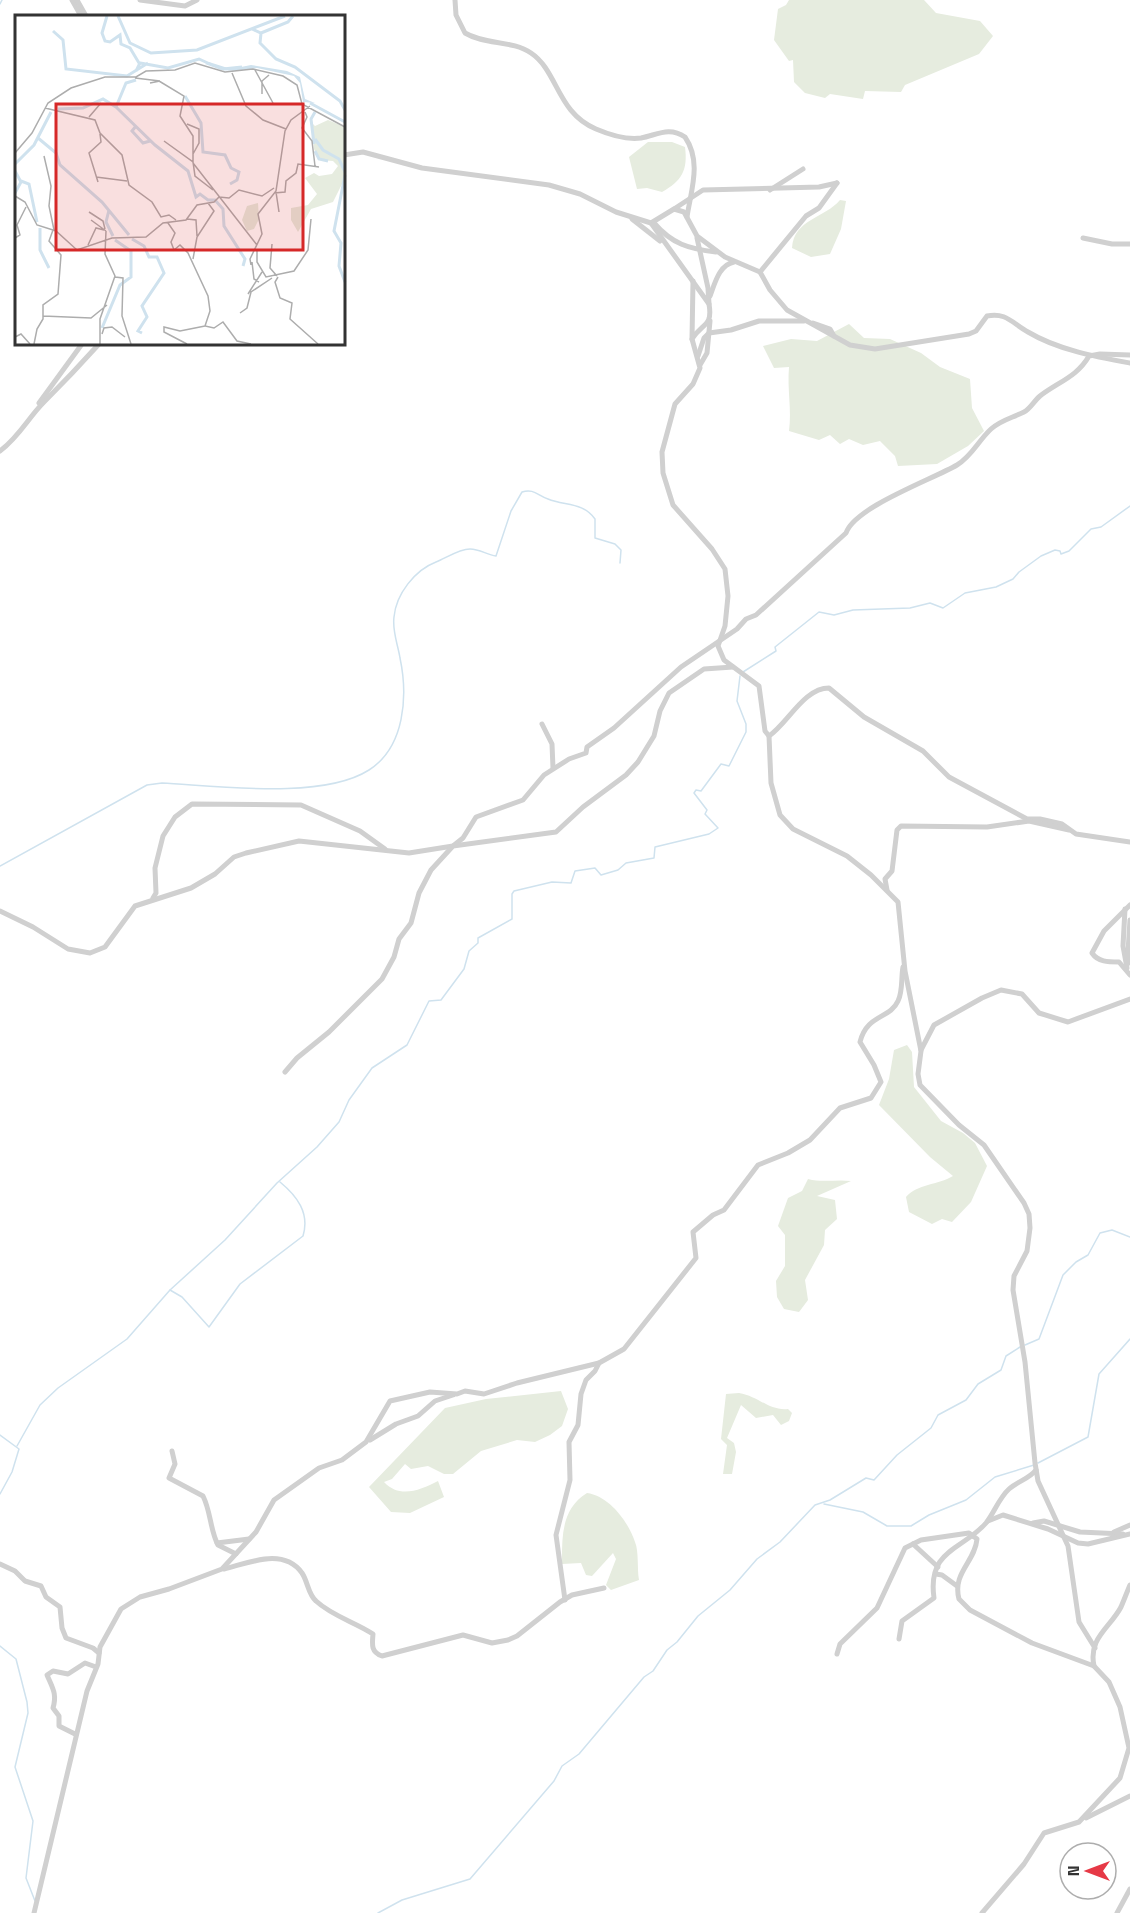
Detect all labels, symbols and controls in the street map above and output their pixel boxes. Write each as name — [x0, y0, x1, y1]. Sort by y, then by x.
inset map — [15, 15, 345, 345]
north arrow — [1058, 1841, 1118, 1901]
text: N — [1063, 1866, 1084, 1876]

